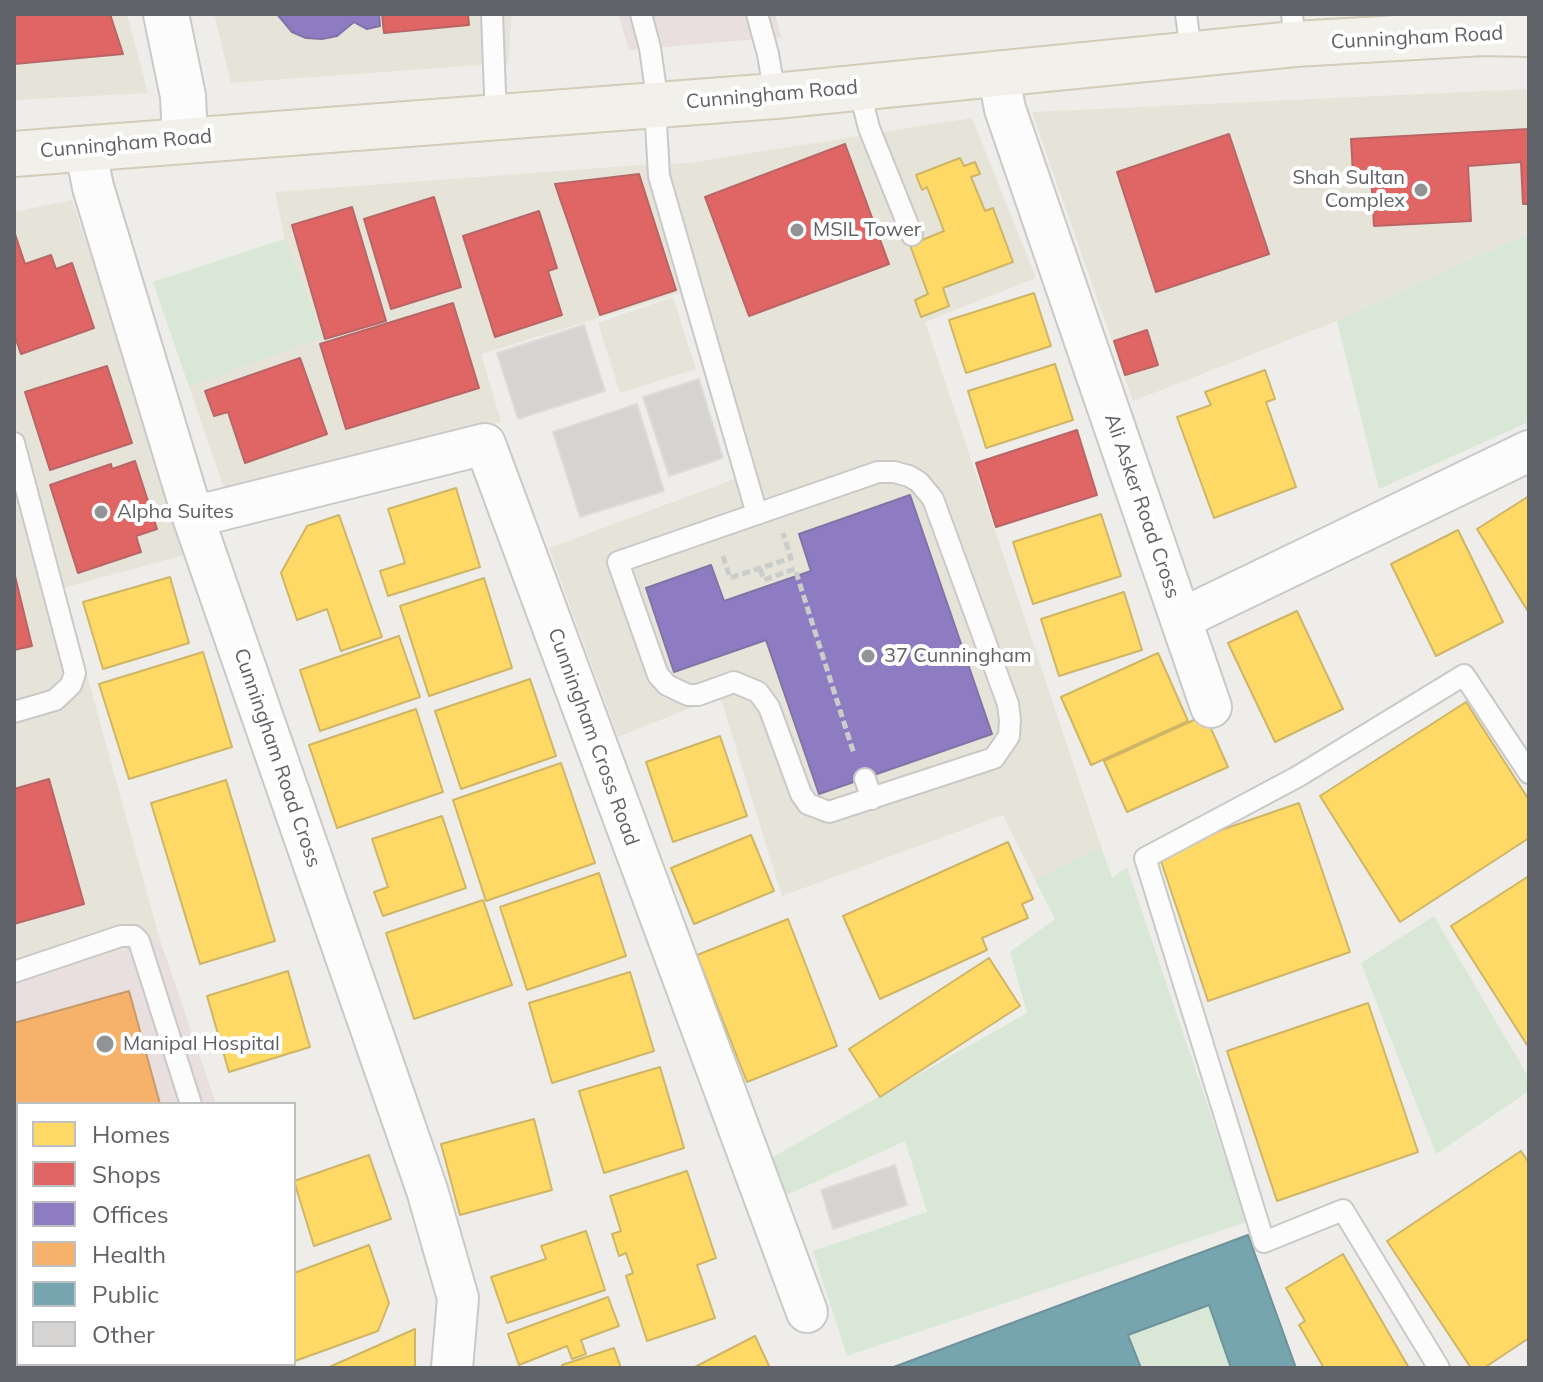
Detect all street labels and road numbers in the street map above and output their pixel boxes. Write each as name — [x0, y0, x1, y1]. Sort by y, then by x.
street label: Cunningham Road — [1330, 22, 1504, 54]
street label: Cunningham Road — [685, 76, 859, 114]
street label: Cunningham Road — [39, 125, 213, 163]
street label: Ali Asker Road Cross — [1099, 411, 1185, 601]
street label: Cunningham Cross Road — [542, 625, 644, 849]
street label: Cunningham Road Cross — [228, 645, 326, 871]

